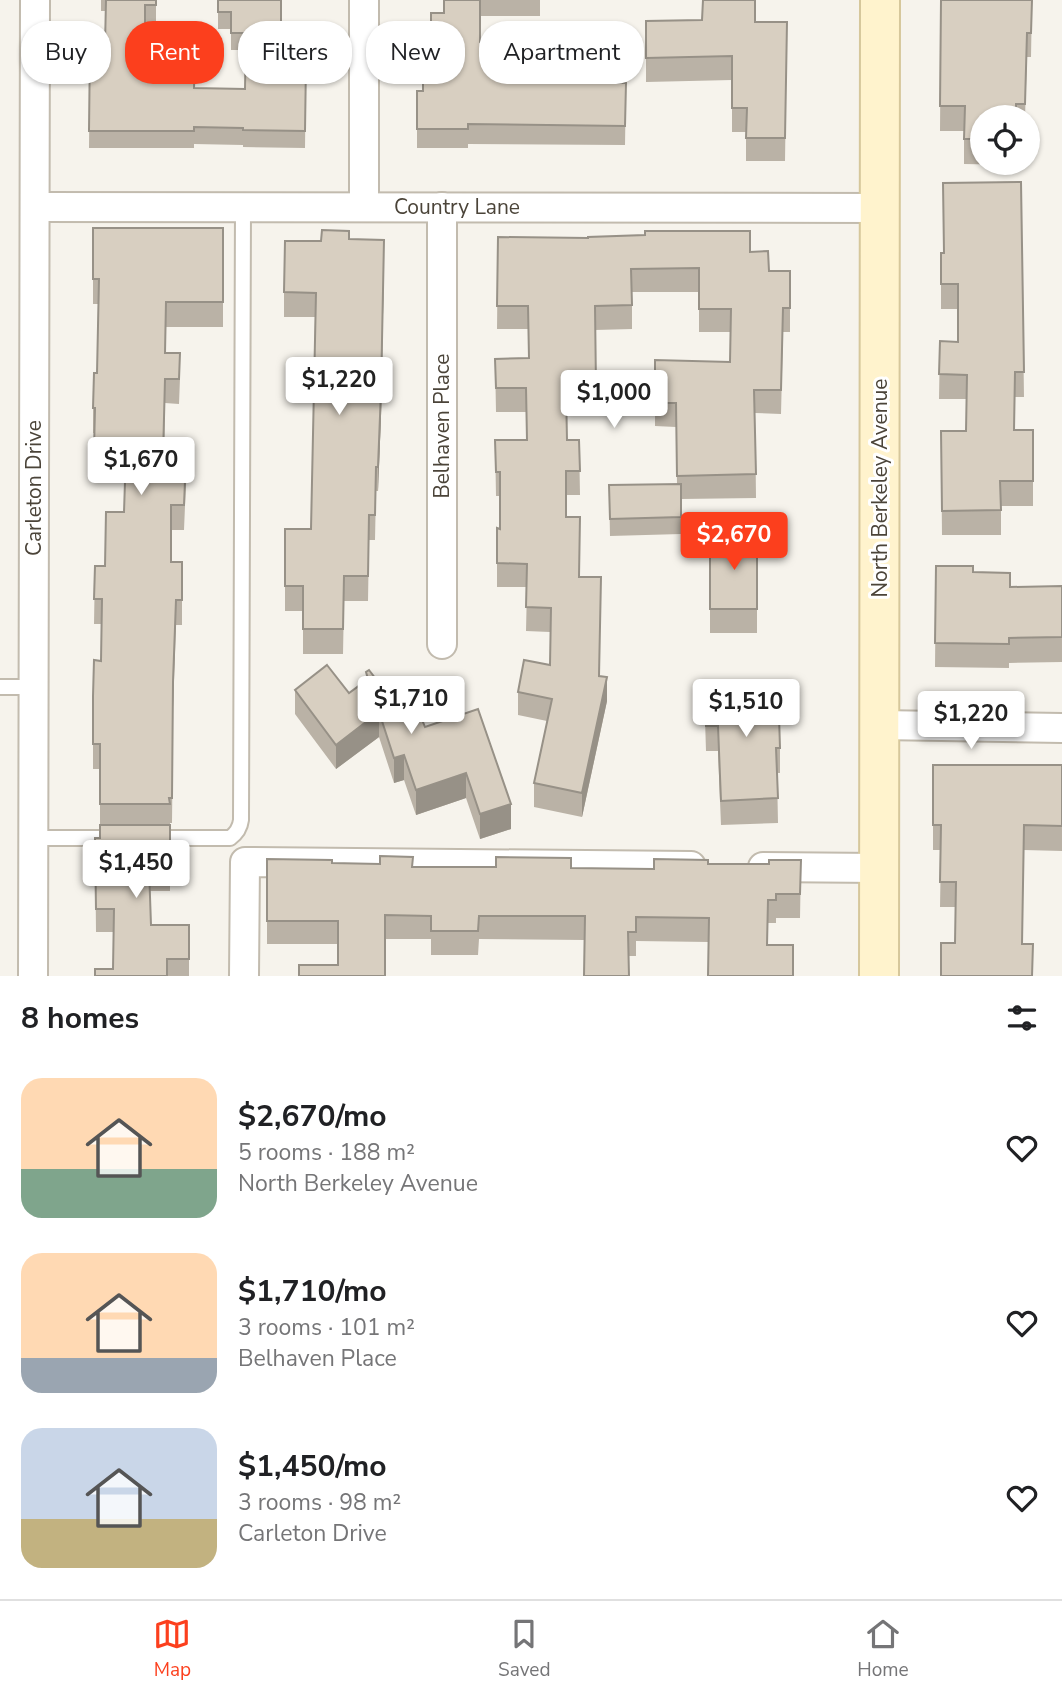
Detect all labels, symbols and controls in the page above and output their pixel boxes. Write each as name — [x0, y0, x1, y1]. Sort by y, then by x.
chip: Buy — [21, 21, 111, 84]
chip: Rent — [125, 21, 224, 84]
chip: Filters — [238, 21, 352, 84]
chip: New — [366, 21, 465, 84]
chip: Apartment — [479, 21, 644, 84]
map controls — [970, 105, 1040, 175]
button: locate — [970, 105, 1040, 175]
street label: Country Lane — [394, 193, 520, 221]
street label: Belhaven Place — [428, 353, 456, 499]
pin: $1,220 — [282, 358, 396, 417]
text: $1,220 — [302, 364, 376, 395]
pin: $1,000 — [557, 370, 671, 430]
text: $1,000 — [577, 377, 651, 408]
street label: North Berkeley Avenue — [866, 378, 894, 598]
street label: Carleton Drive — [20, 420, 48, 556]
pin: $1,670 — [84, 438, 198, 497]
text: $1,670 — [104, 444, 178, 475]
pin: $2,670 — [677, 512, 791, 572]
text: $2,670 — [697, 519, 771, 550]
pin: $1,710 — [354, 676, 468, 736]
pin: $1,510 — [689, 680, 803, 739]
text: $1,710 — [374, 683, 448, 714]
text: $1,510 — [709, 686, 783, 717]
pin: $1,220 — [914, 692, 1028, 751]
text: $1,220 — [934, 698, 1008, 729]
pin: $1,450 — [79, 841, 193, 900]
text: $1,450 — [99, 847, 173, 878]
text: 8 homes — [21, 998, 139, 1039]
icon: filters — [1003, 999, 1041, 1037]
text: $2,670/mo — [238, 1096, 387, 1137]
icon: home — [77, 1106, 161, 1190]
icon: heart — [1003, 1129, 1041, 1167]
text: 5 rooms · 188 m² — [238, 1137, 415, 1168]
text: North Berkeley Avenue — [238, 1168, 478, 1199]
text: $1,710/mo — [238, 1271, 387, 1312]
icon: home — [77, 1281, 161, 1365]
icon: heart — [1003, 1304, 1041, 1342]
text: 3 rooms · 101 m² — [238, 1312, 415, 1343]
text: Belhaven Place — [238, 1343, 397, 1374]
text: $1,450/mo — [238, 1446, 387, 1487]
icon: home — [77, 1456, 161, 1540]
icon: heart — [1003, 1479, 1041, 1517]
text: 3 rooms · 98 m² — [238, 1487, 401, 1518]
text: Carleton Drive — [238, 1518, 387, 1549]
tab: Map — [153, 1615, 191, 1683]
tab: Saved — [498, 1615, 551, 1683]
tab: Home — [857, 1615, 909, 1683]

